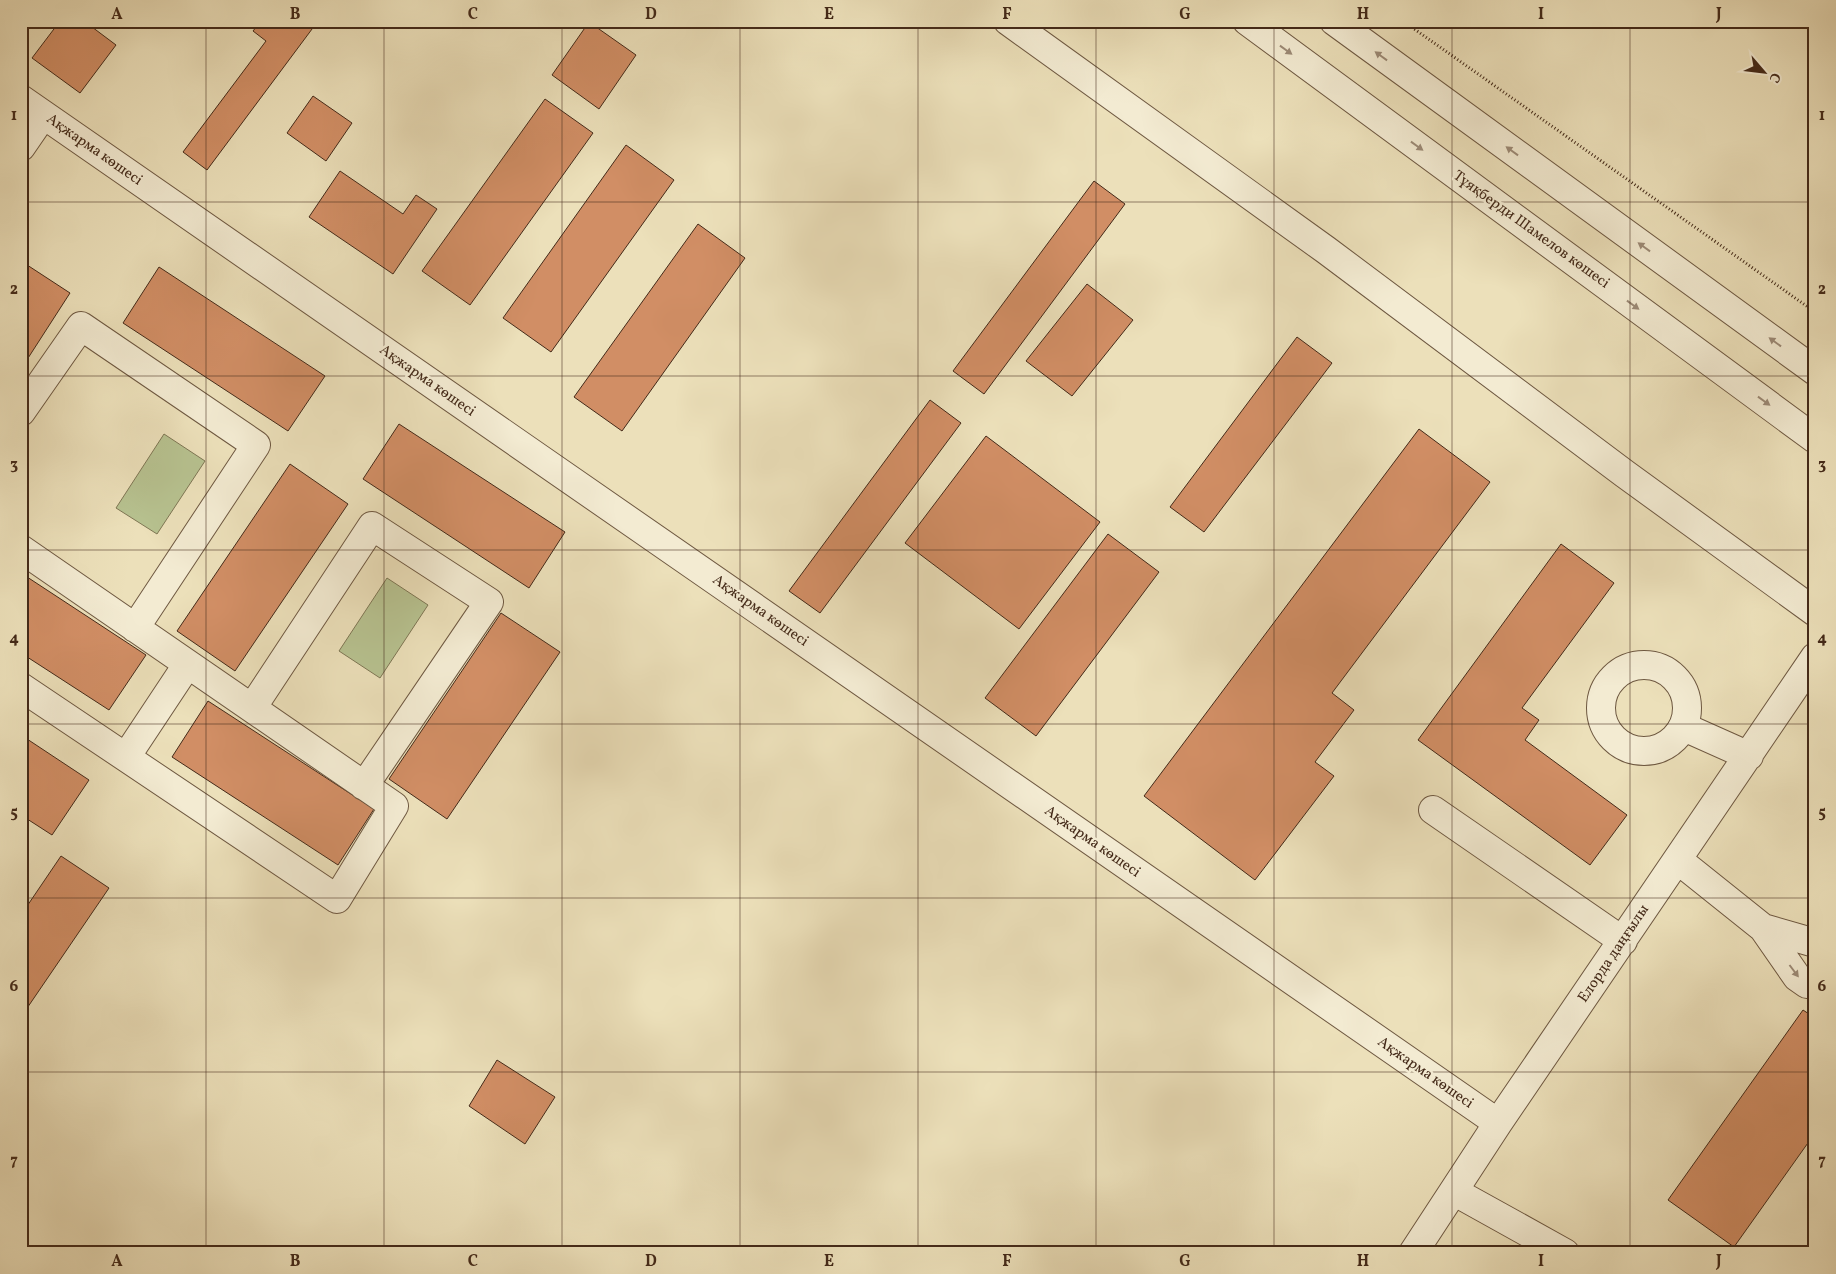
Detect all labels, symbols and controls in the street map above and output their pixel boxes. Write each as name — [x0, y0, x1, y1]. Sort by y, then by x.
text: A — [111, 4, 123, 26]
text: B — [290, 4, 301, 26]
text: C — [468, 4, 478, 26]
text: D — [645, 4, 657, 26]
text: E — [824, 4, 834, 26]
text: F — [1002, 4, 1012, 26]
text: G — [1179, 4, 1191, 26]
text: H — [1357, 4, 1369, 26]
text: I — [1538, 4, 1544, 26]
text: J — [1715, 4, 1722, 26]
one-way arrow — [1279, 45, 1293, 55]
north arrow — [1738, 48, 1788, 98]
one-way arrow — [1375, 50, 1388, 61]
text: С — [1764, 69, 1785, 86]
text: 1 — [11, 105, 17, 127]
text: 1 — [1819, 105, 1825, 127]
street label: Ақжарма көшесі — [42, 109, 146, 191]
one-way arrow — [1410, 141, 1423, 152]
one-way arrow — [1505, 146, 1519, 156]
street label: Тұяқберди Шамелов көшесі — [1448, 166, 1614, 294]
one-way arrow — [1638, 241, 1651, 252]
text: 2 — [10, 279, 18, 301]
text: 2 — [1818, 279, 1826, 301]
one-way arrow — [1626, 300, 1640, 310]
one-way arrow — [1768, 337, 1782, 347]
street label: Ақжарма көшесі — [375, 340, 479, 422]
one-way arrow — [1757, 396, 1770, 406]
text: 3 — [10, 454, 18, 476]
text: 3 — [1818, 454, 1826, 476]
street label: Ақжарма көшесі — [708, 570, 812, 652]
text: 4 — [9, 628, 19, 650]
text: 4 — [1817, 628, 1827, 650]
street label: Ақжарма көшесі — [1040, 801, 1144, 883]
text: 5 — [10, 802, 18, 824]
text: 5 — [1818, 802, 1826, 824]
street label: Елорда даңғылы — [1573, 900, 1655, 1007]
one-way arrow — [1788, 964, 1799, 977]
text: 6 — [10, 976, 19, 998]
text: 6 — [1818, 976, 1827, 998]
street label: Ақжарма көшесі — [1373, 1032, 1477, 1114]
text: 7 — [10, 1150, 18, 1172]
text: 7 — [1818, 1150, 1826, 1172]
text: A — [111, 1251, 123, 1273]
text: B — [290, 1251, 301, 1273]
text: C — [468, 1251, 478, 1273]
text: D — [645, 1251, 657, 1273]
text: E — [824, 1251, 834, 1273]
text: F — [1002, 1251, 1012, 1273]
text: G — [1179, 1251, 1191, 1273]
text: H — [1357, 1251, 1369, 1273]
text: I — [1538, 1251, 1544, 1273]
text: J — [1715, 1251, 1722, 1273]

